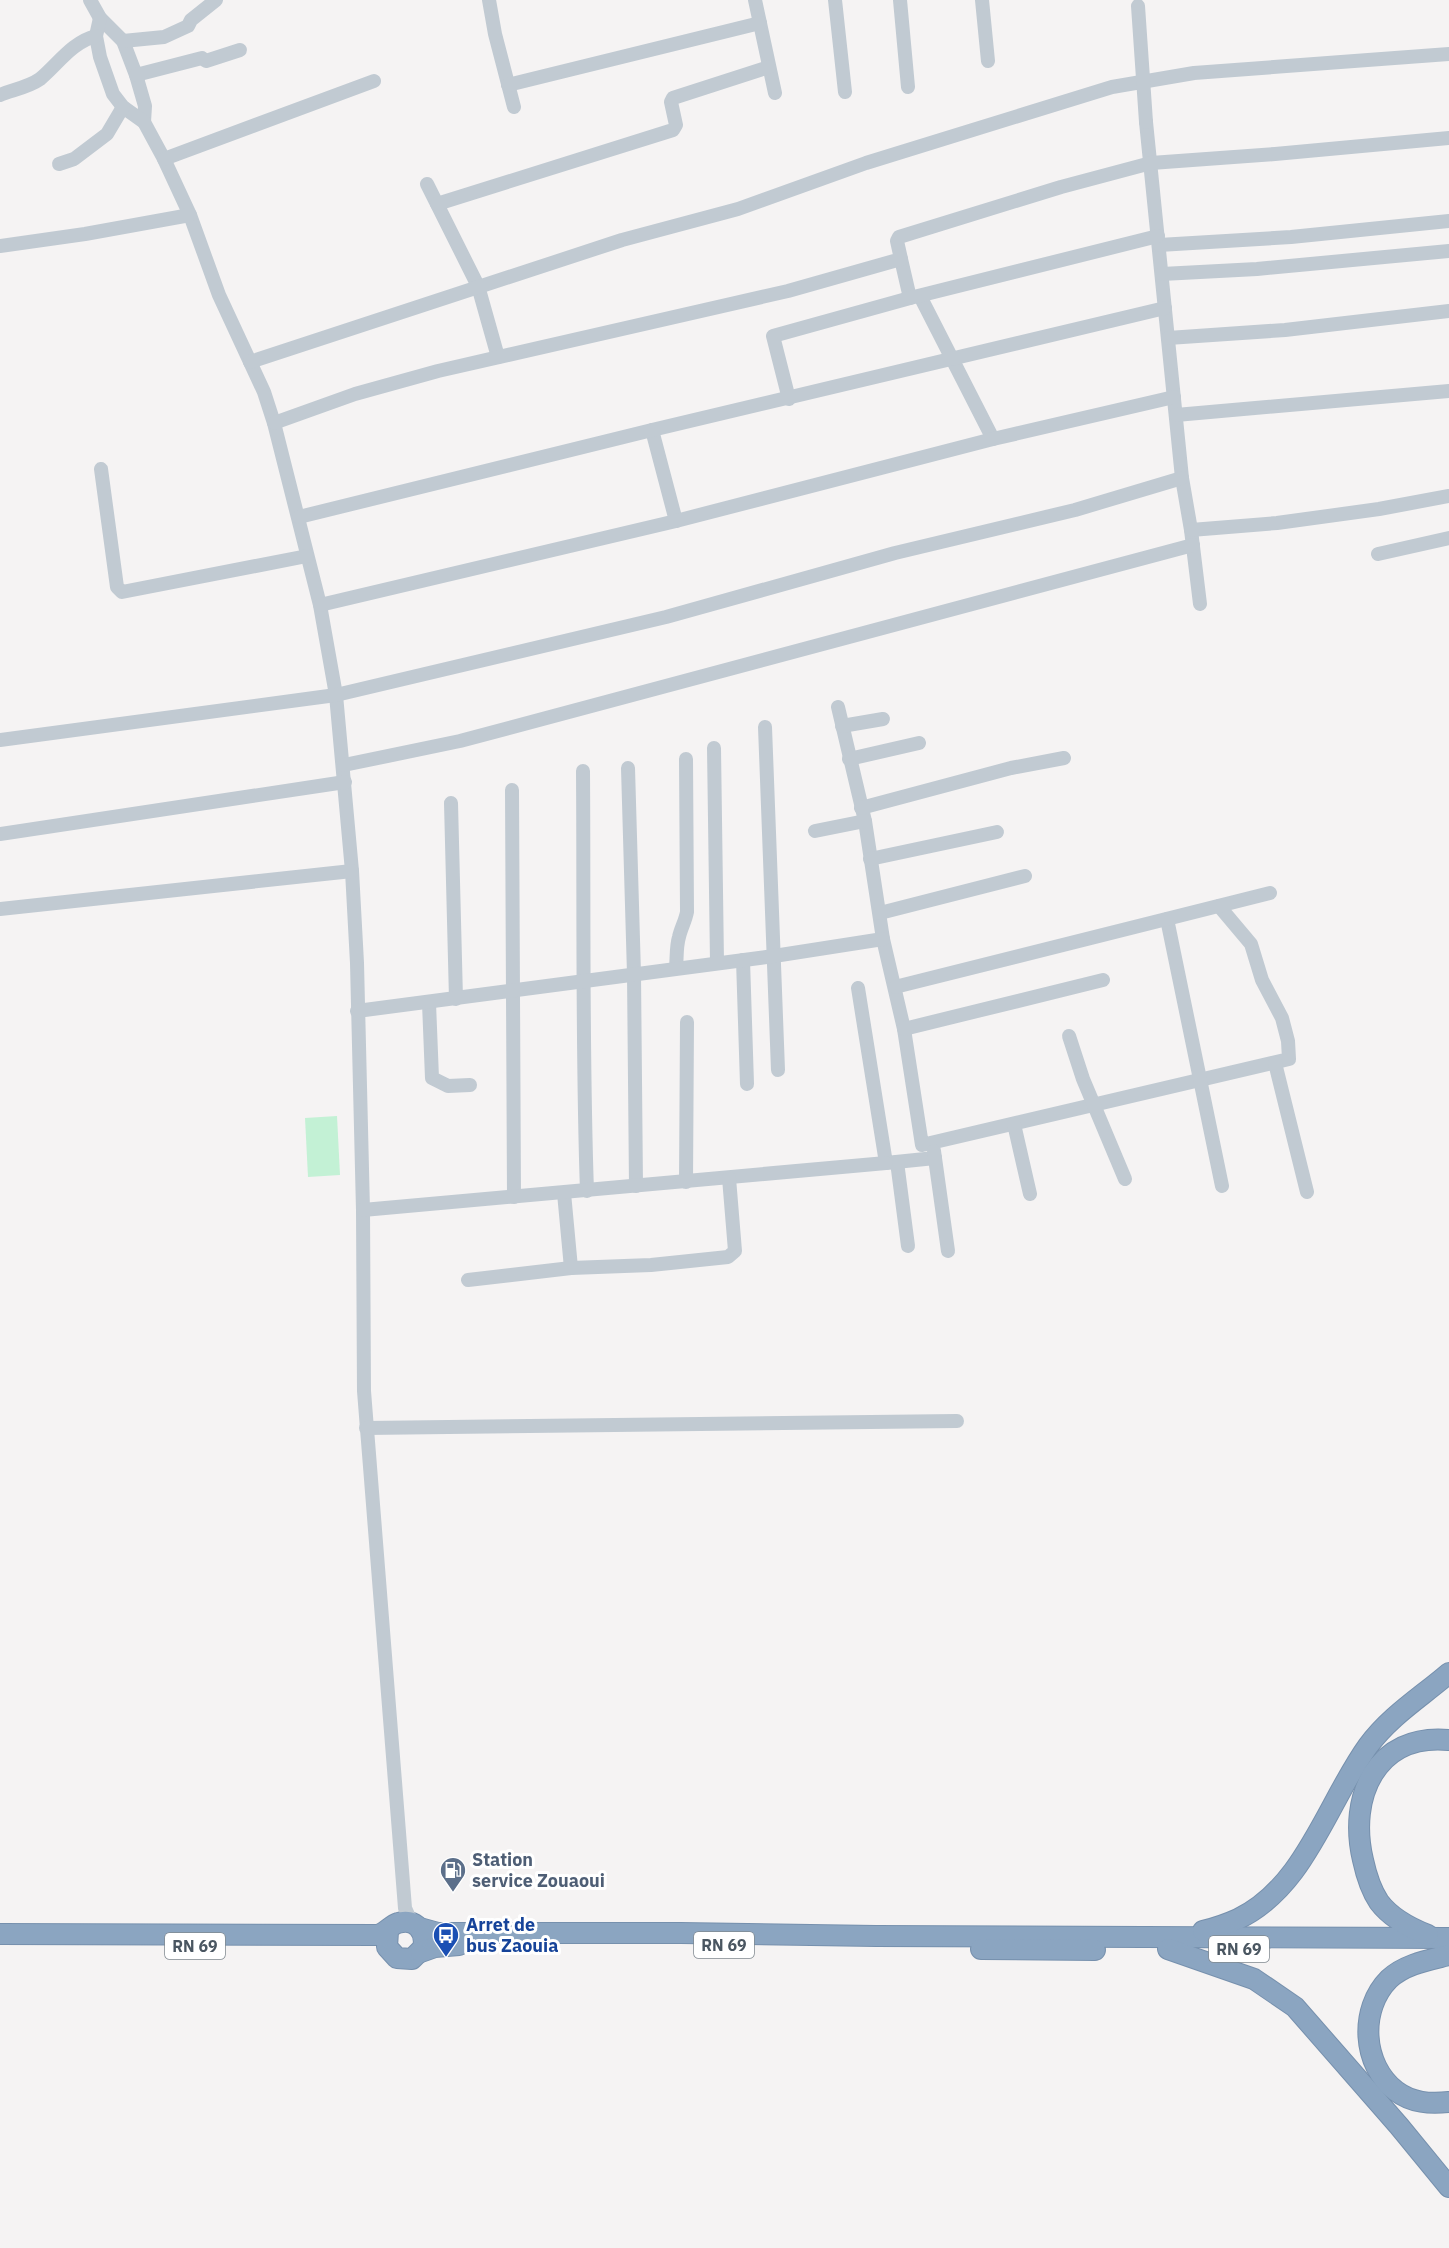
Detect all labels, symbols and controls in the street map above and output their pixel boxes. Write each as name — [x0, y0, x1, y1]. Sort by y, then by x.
place label: Station service Zouaoui — [472, 1848, 605, 1892]
fuel station icon: Station service Zouaoui — [438, 1855, 468, 1893]
place label: Arret de bus Zaouia — [466, 1913, 558, 1957]
bus stop icon: Arret de bus Zaouia — [431, 1920, 461, 1958]
road number: RN 69 — [694, 1932, 754, 1958]
road number: RN 69 — [165, 1933, 225, 1959]
road number: RN 69 — [1209, 1936, 1269, 1962]

